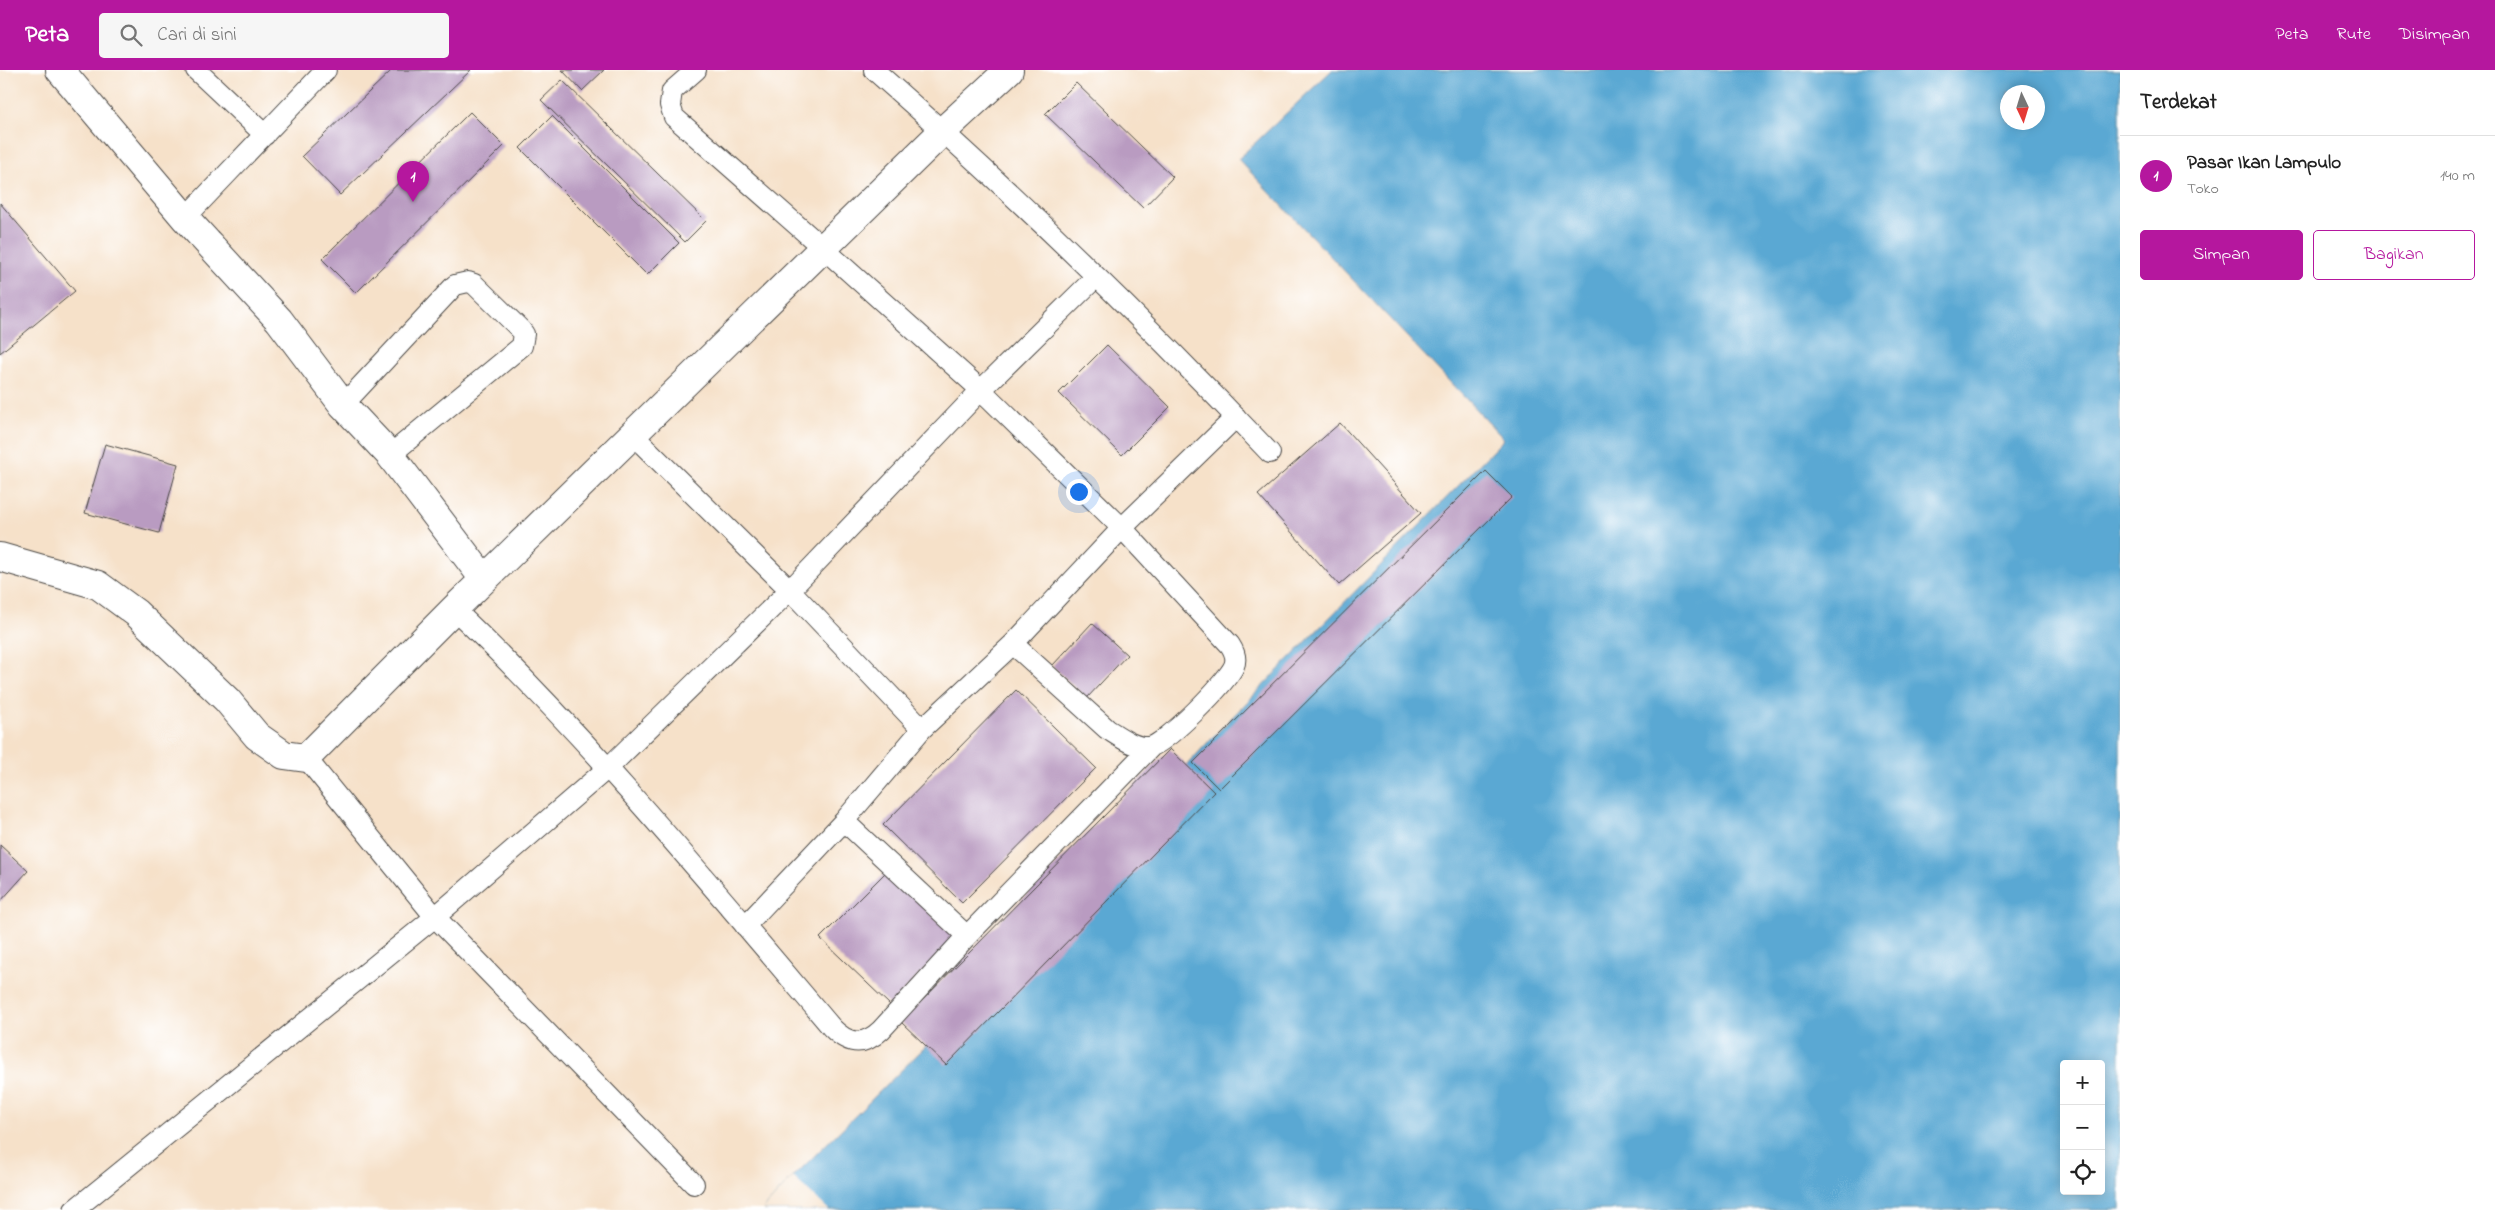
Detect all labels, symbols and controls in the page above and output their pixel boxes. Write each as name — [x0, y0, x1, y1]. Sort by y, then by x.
search box — [99, 13, 449, 58]
text: Peta — [25, 18, 69, 53]
icon: search — [117, 21, 145, 49]
text: Cari di sini — [157, 22, 237, 49]
text: Peta — [2275, 22, 2308, 48]
text: Rute — [2336, 22, 2371, 48]
text: Disimpan — [2399, 22, 2470, 48]
north arrow — [2000, 85, 2045, 130]
text: Terdekat — [2140, 88, 2217, 118]
text: Pasar Ikan Lampulo — [2187, 150, 2341, 177]
pin: 1 — [397, 161, 429, 202]
text: 1 — [2153, 164, 2159, 188]
text: 140 m — [2440, 164, 2475, 188]
text: Toko — [2187, 177, 2219, 201]
button: Simpan — [2140, 230, 2303, 280]
button: Bagikan — [2313, 230, 2475, 280]
your location — [1066, 479, 1092, 505]
map controls — [2060, 1060, 2105, 1195]
button: + — [2060, 1060, 2105, 1105]
button: − — [2060, 1105, 2105, 1150]
button: locate — [2060, 1150, 2105, 1195]

